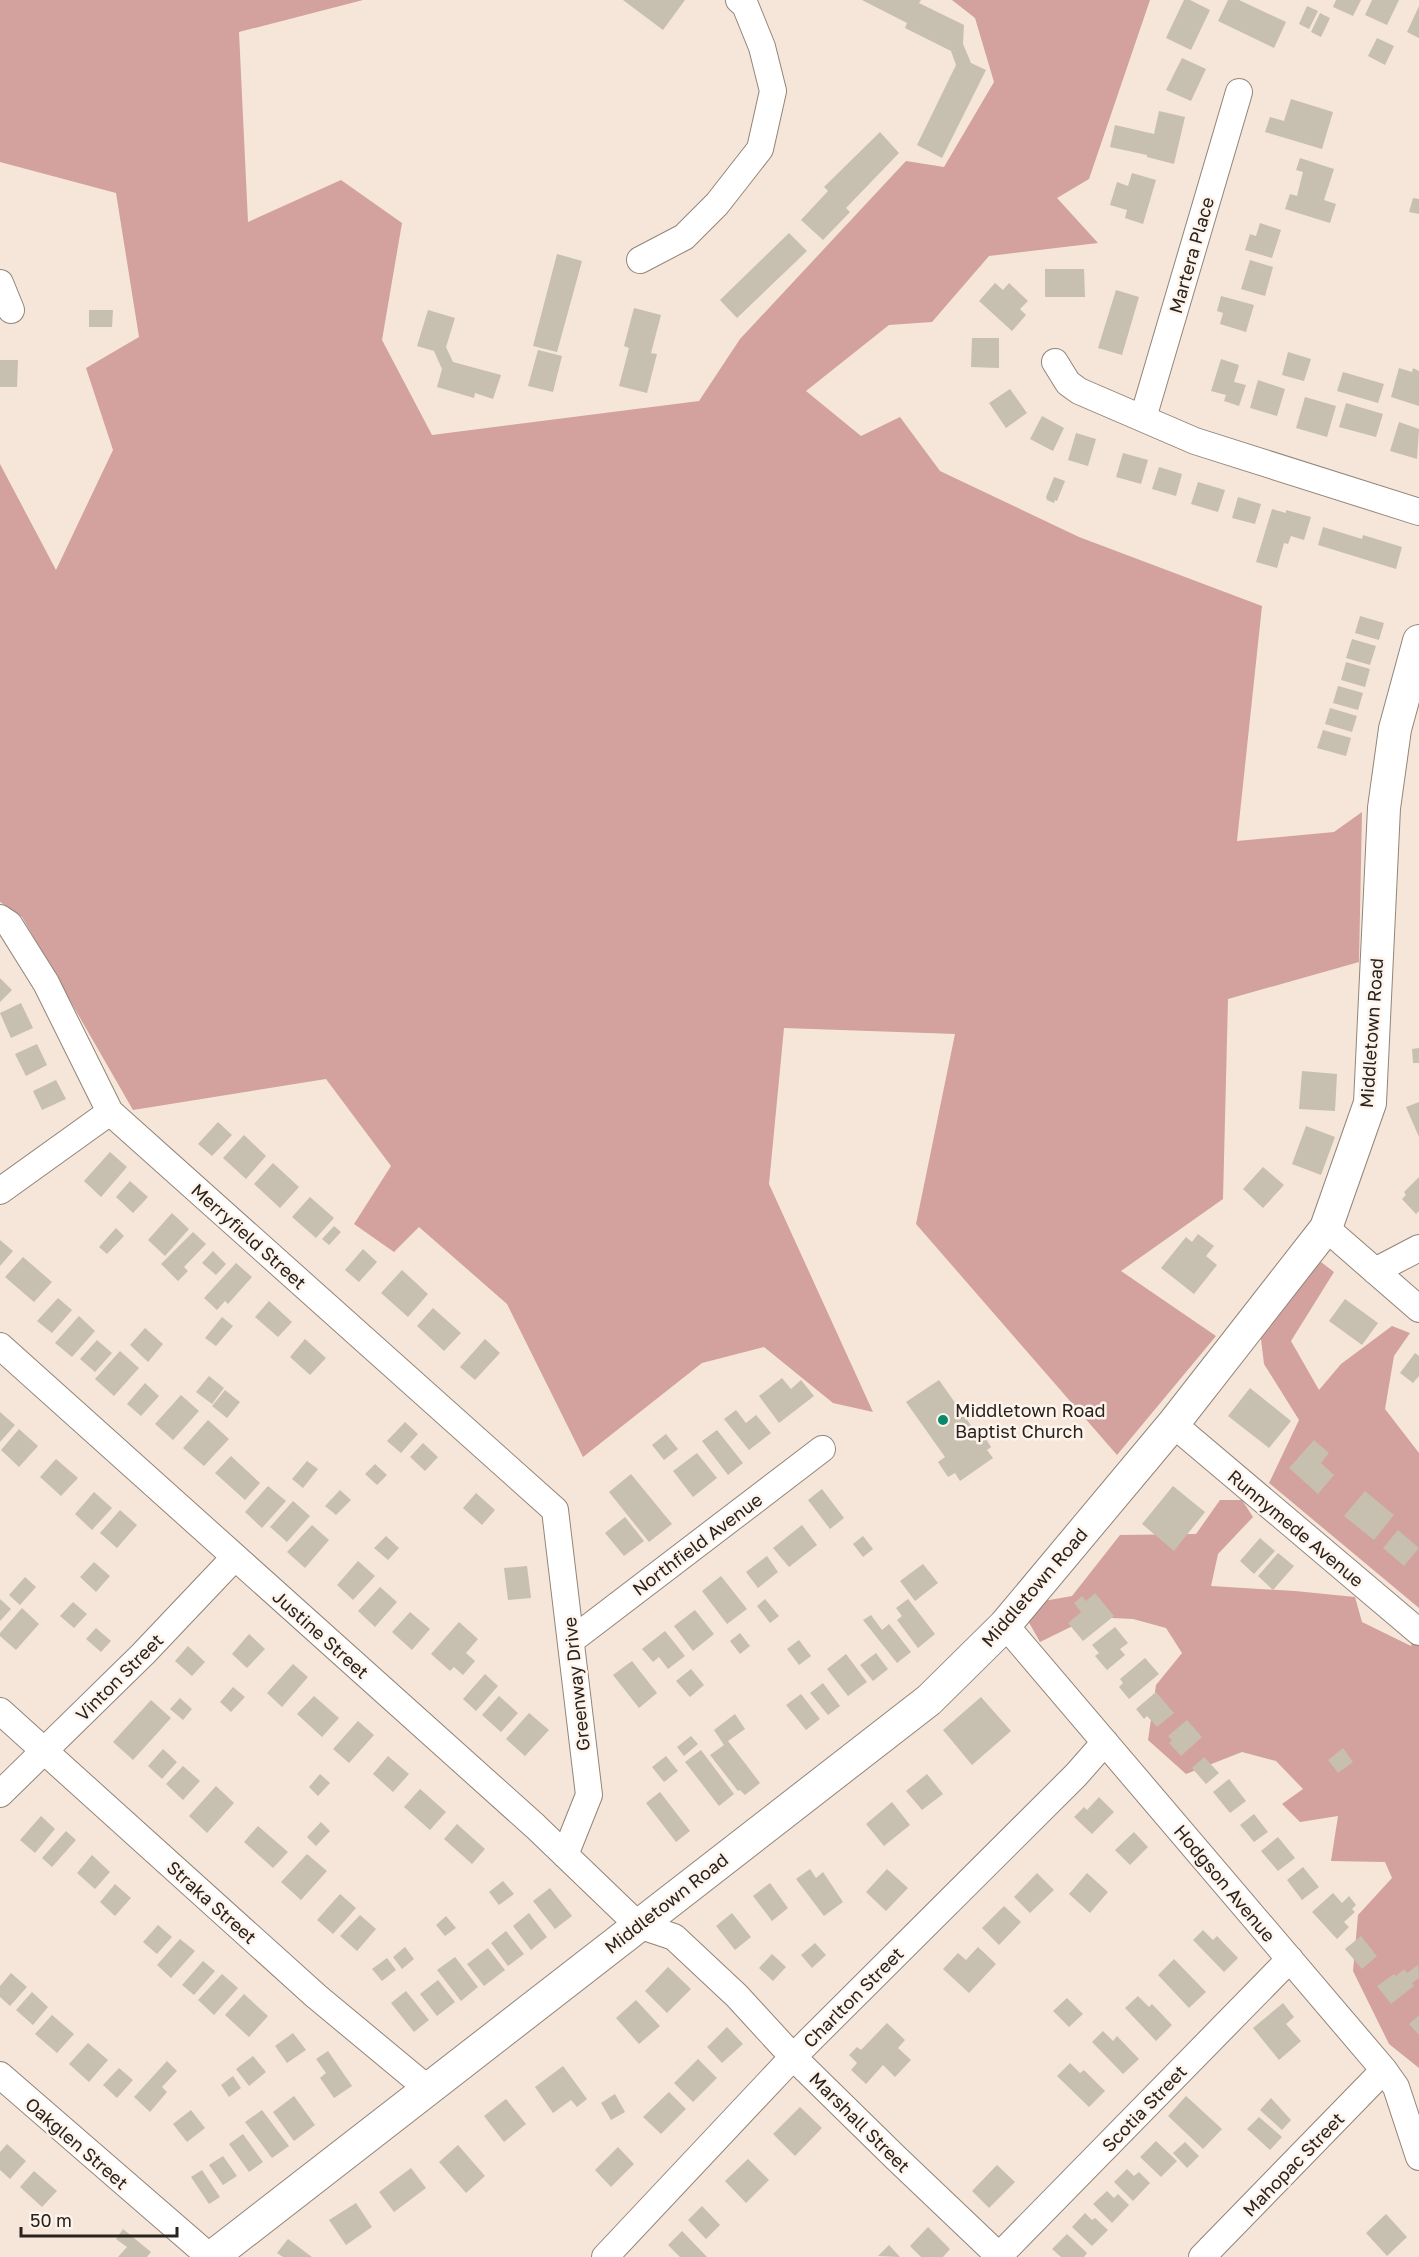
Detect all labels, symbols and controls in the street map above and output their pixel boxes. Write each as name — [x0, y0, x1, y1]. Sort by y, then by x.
street label: Martera Place — [1164, 194, 1218, 316]
street label: Middletown Road — [1355, 957, 1387, 1109]
street label: Merryfield Street — [187, 1179, 311, 1293]
place label: Middletown Road Baptist Church — [955, 1399, 1106, 1442]
marker: Middletown Road Baptist Church — [936, 1413, 950, 1427]
street label: Runnymede Avenue — [1224, 1465, 1368, 1591]
street label: Northfield Avenue — [628, 1488, 766, 1600]
street label: Middletown Road — [976, 1523, 1092, 1651]
street label: Justine Street — [268, 1585, 374, 1683]
street label: Greenway Drive — [558, 1616, 594, 1752]
street label: Vinton Street — [71, 1629, 167, 1725]
street label: Hodgson Avenue — [1170, 1820, 1280, 1946]
street label: Middletown Road — [600, 1848, 732, 1958]
street label: Straka Street — [163, 1856, 261, 1948]
street label: Charlton Street — [798, 1942, 908, 2052]
street label: Scotia Street — [1097, 2060, 1191, 2156]
street label: Marshall Street — [805, 2067, 915, 2177]
street label: Oakglen Street — [21, 2092, 133, 2194]
street label: Mahopac Street — [1238, 2107, 1348, 2221]
scale bar — [21, 2200, 177, 2238]
text: 50 m — [30, 2209, 72, 2231]

